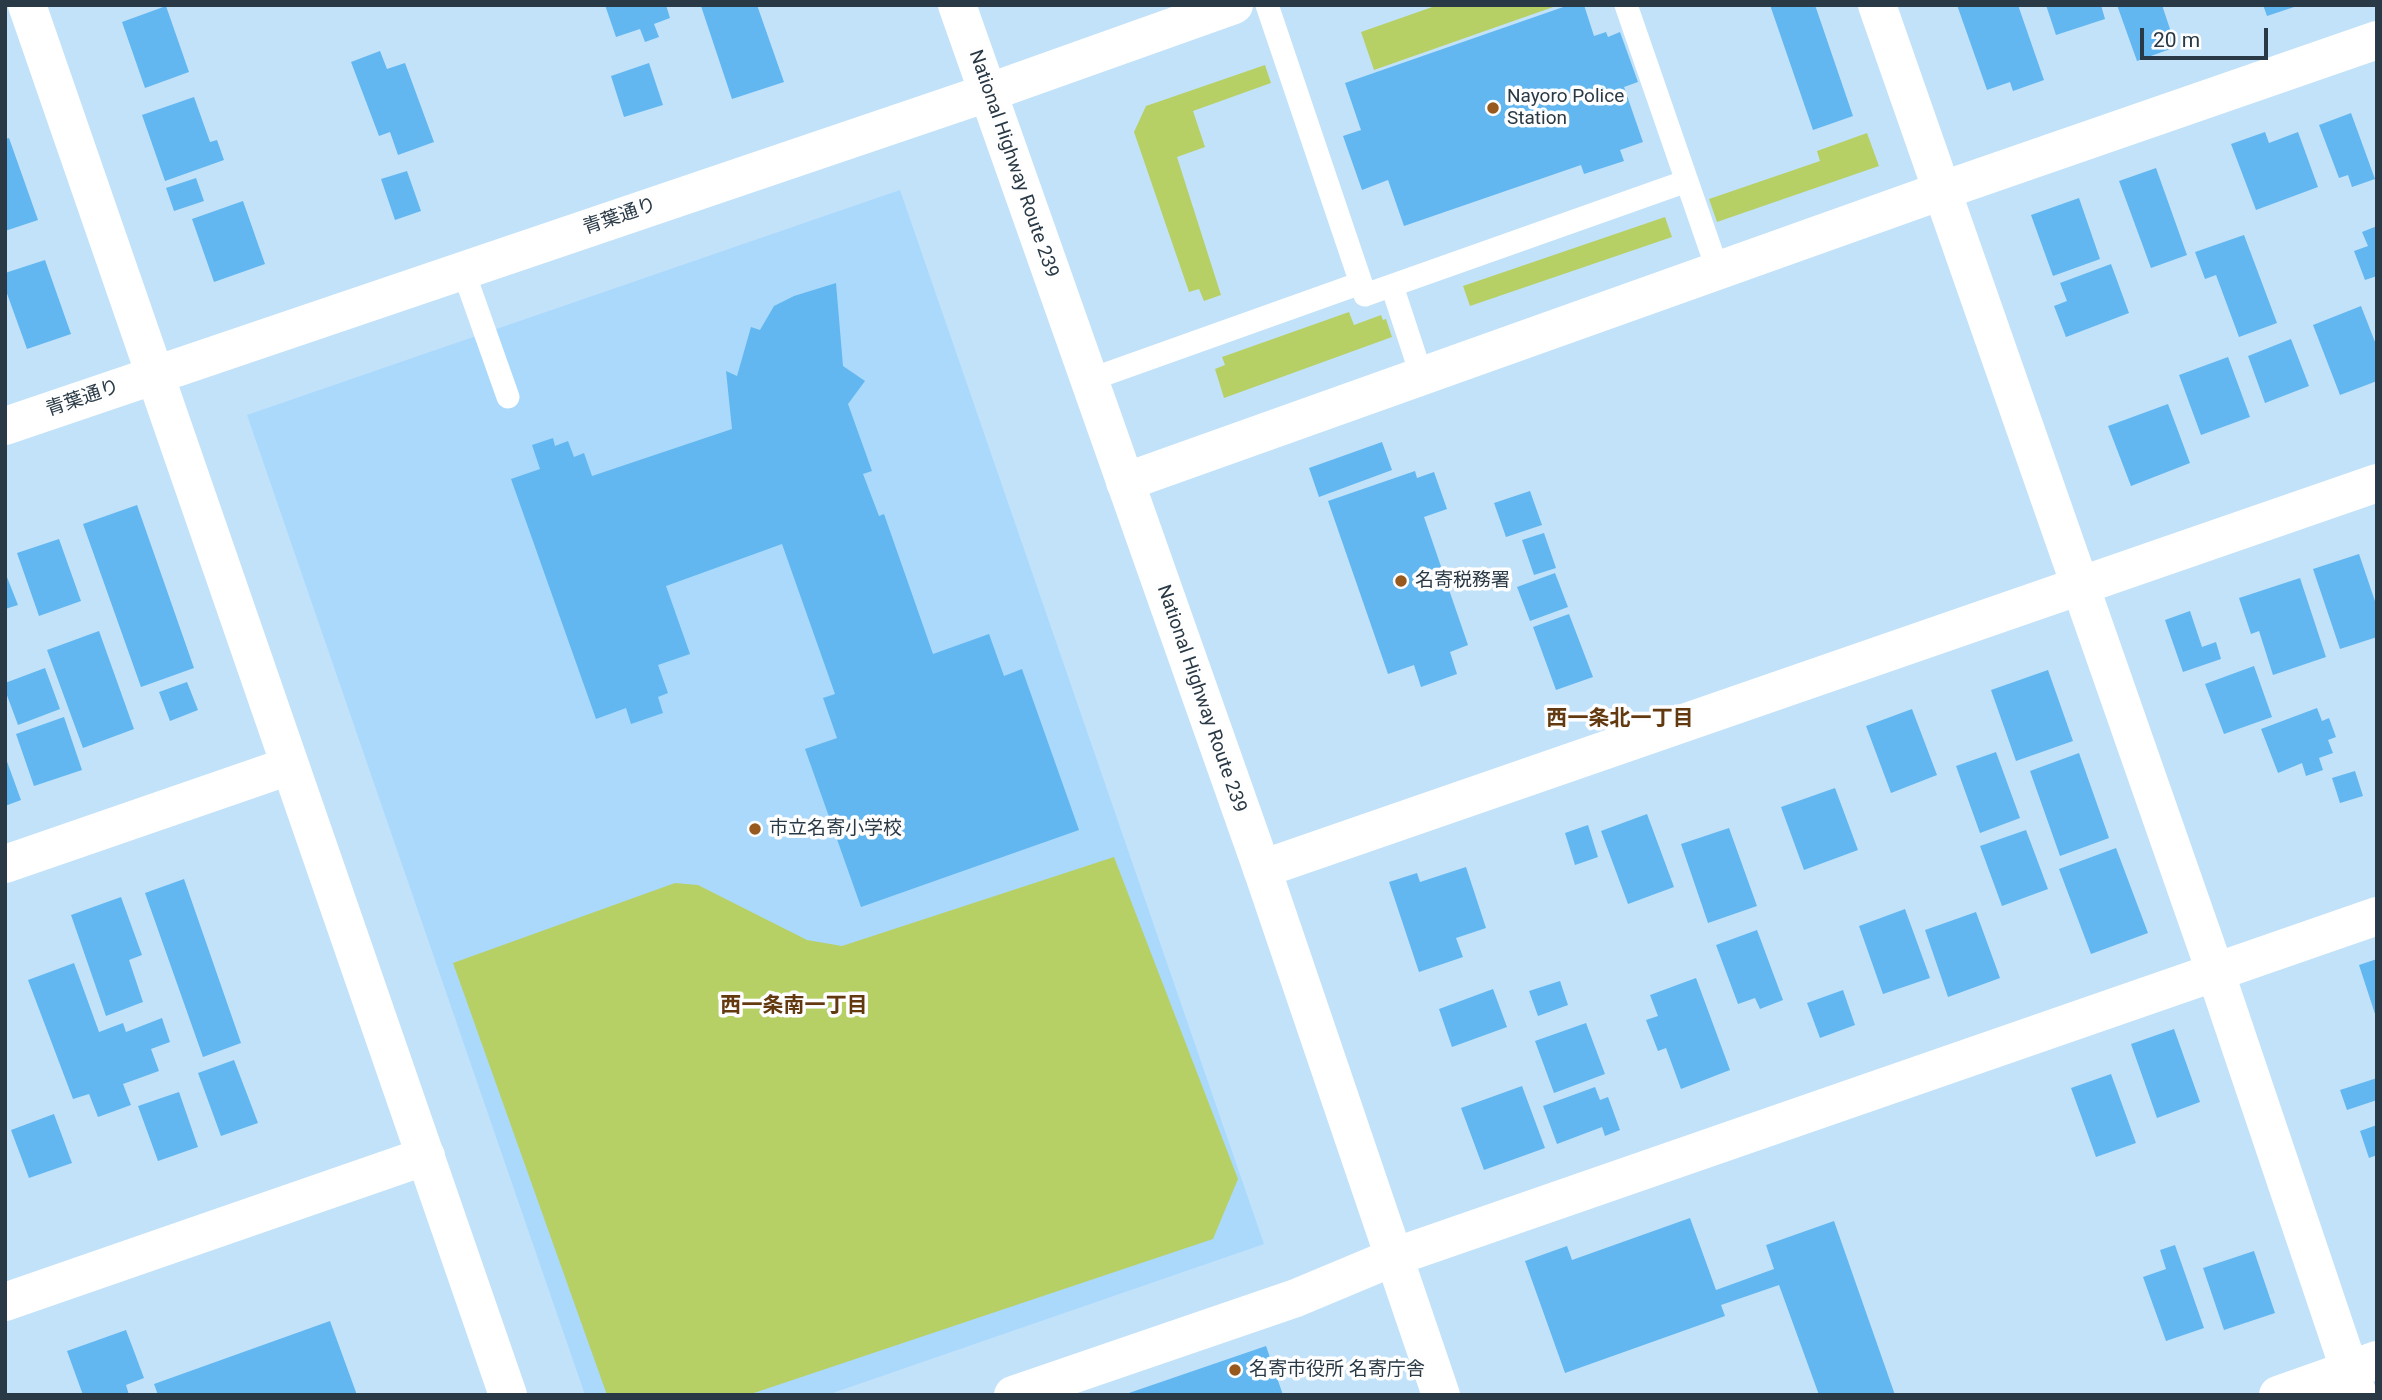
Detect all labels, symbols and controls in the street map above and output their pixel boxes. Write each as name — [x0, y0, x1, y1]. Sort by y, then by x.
scale bar — [2144, 14, 2272, 58]
text: 20 m — [2153, 28, 2200, 52]
street label: National Highway Route 239 — [963, 47, 1063, 281]
place label: Nayoro Police Station — [1507, 86, 1624, 130]
marker: Nayoro Police Station — [1485, 100, 1501, 116]
street label: 青葉通り — [580, 194, 660, 240]
street label: 青葉通り — [43, 376, 123, 422]
place label: 名寄税務署 — [1415, 570, 1510, 592]
marker: 名寄税務署 — [1393, 573, 1409, 589]
street label: National Highway Route 239 — [1151, 582, 1251, 816]
district label: 西一条北一丁目 — [1547, 707, 1693, 733]
place label: 市立名寄小学校 — [769, 818, 902, 840]
marker: 市立名寄小学校 — [747, 821, 763, 837]
district label: 西一条南一丁目 — [721, 994, 867, 1020]
place label: 名寄市役所 名寄庁舎 — [1249, 1359, 1425, 1381]
marker: 名寄市役所 名寄庁舎 — [1227, 1362, 1243, 1378]

